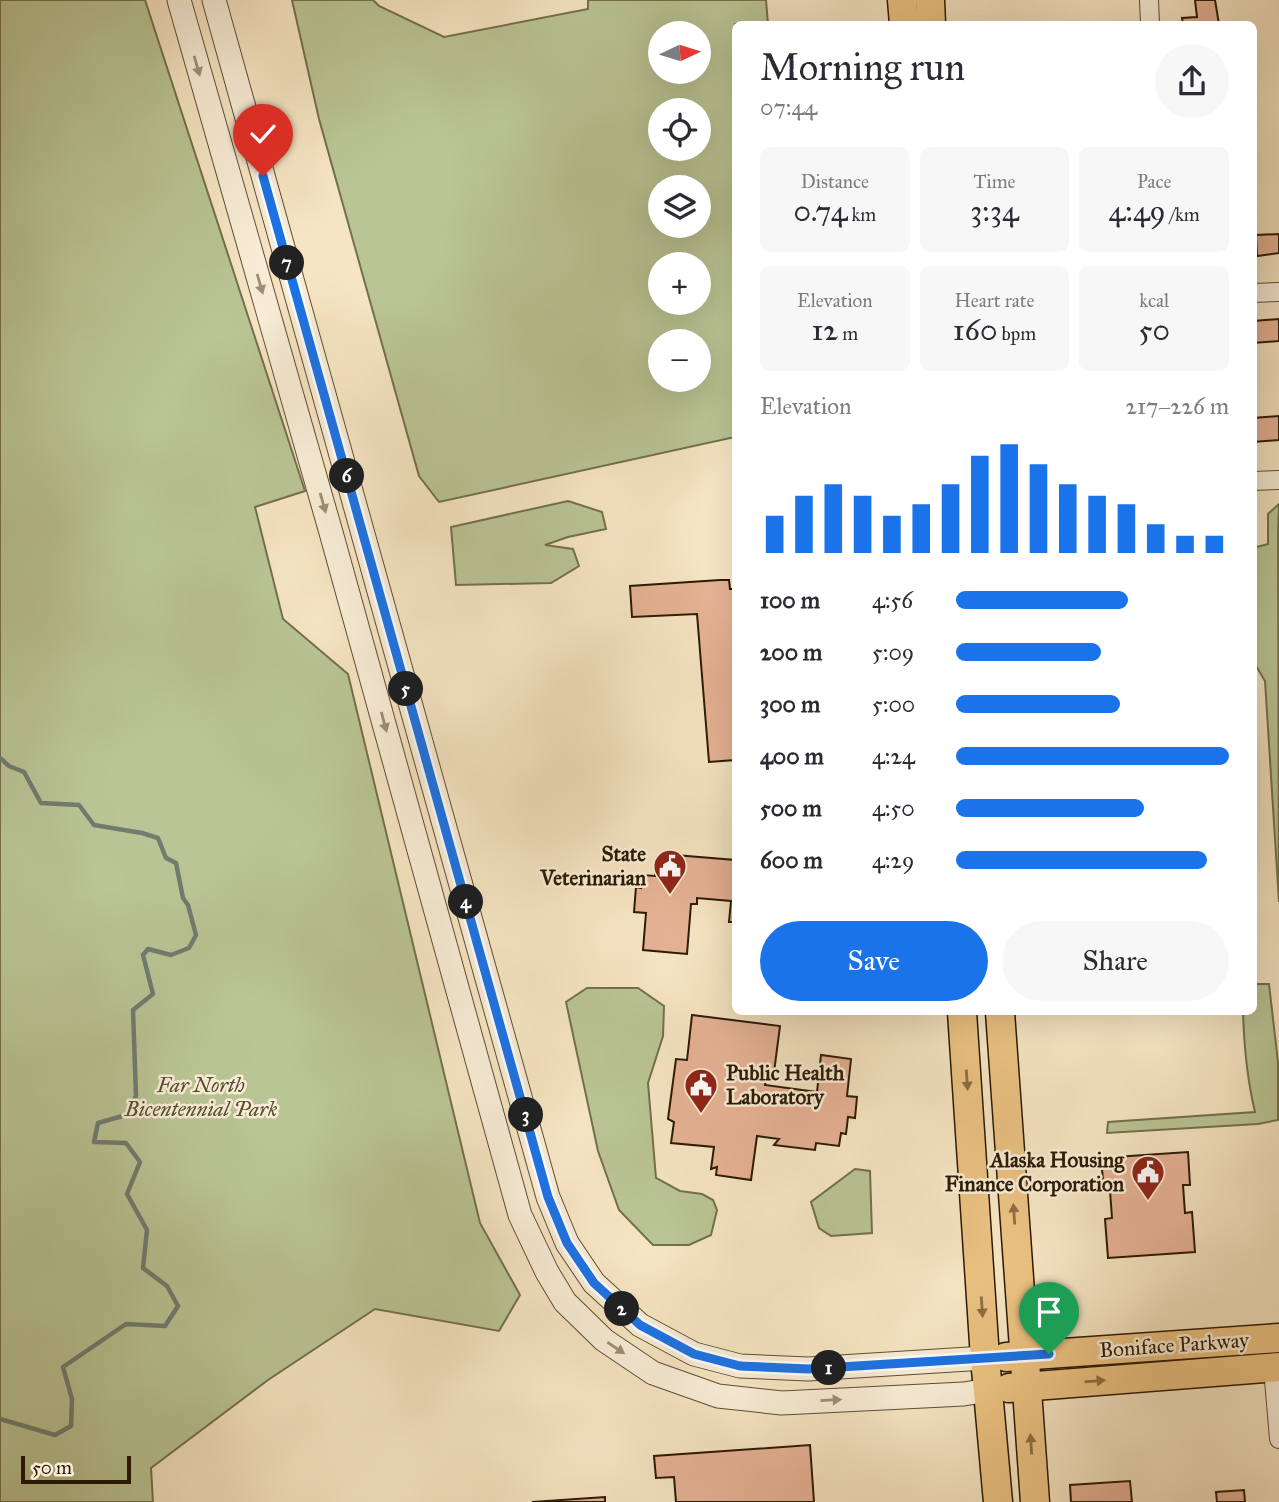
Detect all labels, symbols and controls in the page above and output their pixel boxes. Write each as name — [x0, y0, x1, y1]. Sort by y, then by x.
north arrow — [648, 21, 710, 84]
map controls — [648, 21, 711, 392]
text: Morning run — [760, 44, 965, 90]
button: share — [1155, 44, 1229, 118]
one-way arrow — [193, 55, 203, 76]
text: 07:44 — [760, 93, 817, 121]
button: locate — [648, 98, 711, 161]
pin — [233, 104, 293, 176]
icon: check — [244, 115, 282, 153]
text: Distance — [801, 170, 869, 193]
text: Time — [973, 170, 1016, 193]
text: Pace — [1137, 170, 1171, 193]
button: layers — [648, 175, 711, 238]
text: 0.74 — [793, 193, 847, 229]
text: 3:34 — [970, 193, 1019, 229]
text: 4:49 — [1109, 193, 1166, 229]
text: km — [847, 203, 876, 226]
text: /km — [1166, 203, 1200, 226]
pin: 7 — [270, 246, 304, 280]
text: 7 — [281, 251, 292, 274]
button: + — [648, 252, 711, 315]
one-way arrow — [256, 274, 266, 295]
text: Elevation — [797, 289, 873, 312]
text: Heart rate — [955, 289, 1034, 312]
text: kcal — [1139, 289, 1169, 312]
text: 12 — [811, 312, 838, 348]
text: 160 — [953, 312, 997, 348]
text: 50 — [1138, 312, 1170, 348]
text: m — [838, 322, 858, 345]
text: bpm — [997, 322, 1036, 345]
button: − — [648, 329, 711, 392]
text: Elevation — [760, 392, 851, 420]
text: 217–226 m — [1126, 392, 1229, 420]
pin: 6 — [330, 458, 364, 494]
text: 6 — [342, 464, 351, 487]
one-way arrow — [318, 492, 329, 514]
text: 100 m — [760, 586, 820, 614]
text: 4:56 — [872, 586, 913, 614]
text: 200 m — [760, 638, 822, 666]
text: 5:09 — [872, 638, 914, 666]
pin: 5 — [388, 672, 424, 706]
text: 5 — [401, 677, 410, 700]
text: 300 m — [760, 690, 820, 718]
text: 5:00 — [872, 690, 915, 718]
one-way arrow — [379, 712, 389, 733]
text: 400 m — [760, 742, 824, 770]
text: 4:24 — [872, 742, 915, 770]
text: 500 m — [760, 794, 822, 822]
text: 4:50 — [872, 794, 915, 822]
place label: State Veterinarian — [539, 841, 647, 891]
text: 600 m — [760, 846, 823, 874]
text: 4:29 — [872, 846, 914, 874]
public building icon: State Veterinarian — [651, 847, 689, 896]
pin: 4 — [448, 884, 484, 920]
text: 4 — [460, 890, 471, 913]
button: Save — [760, 921, 988, 1001]
button: Share — [1002, 921, 1229, 1001]
place label: Public Health Laboratory — [726, 1060, 845, 1110]
public building icon: Public Health Laboratory — [682, 1066, 720, 1115]
one-way arrow — [962, 1069, 973, 1091]
park label: Far North Bicentennial Park — [124, 1072, 278, 1122]
pin: 3 — [508, 1098, 544, 1132]
text: 3 — [522, 1103, 529, 1126]
place label: Alaska Housing Finance Corporation — [945, 1147, 1125, 1197]
public building icon: Alaska Housing Finance Corporation — [1129, 1153, 1167, 1202]
one-way arrow — [1008, 1203, 1019, 1225]
pin — [1019, 1282, 1079, 1354]
pin: 2 — [604, 1292, 640, 1326]
icon: arrive — [1030, 1293, 1068, 1331]
one-way arrow — [977, 1296, 988, 1318]
text: 2 — [617, 1297, 626, 1320]
street label: Boniface Parkway — [1098, 1327, 1251, 1363]
one-way arrow — [607, 1341, 625, 1355]
pin: 1 — [812, 1350, 846, 1386]
text: 1 — [825, 1356, 832, 1379]
one-way arrow — [1084, 1375, 1106, 1386]
one-way arrow — [820, 1394, 842, 1405]
one-way arrow — [1026, 1433, 1037, 1455]
scale bar — [21, 1453, 131, 1485]
text: 50 m — [32, 1456, 72, 1479]

